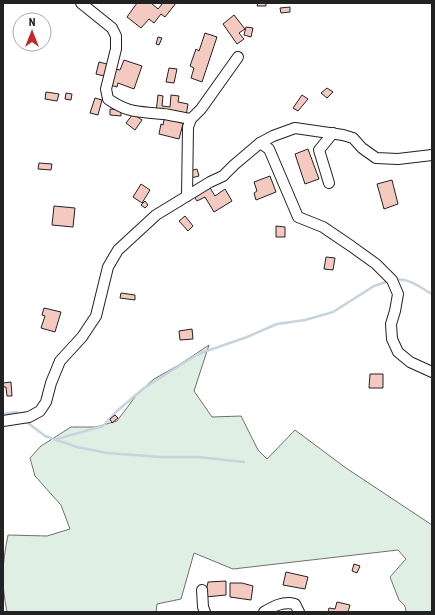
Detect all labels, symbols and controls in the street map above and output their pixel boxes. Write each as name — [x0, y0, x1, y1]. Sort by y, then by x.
north arrow — [12, 12, 52, 52]
text: N — [29, 16, 36, 29]

